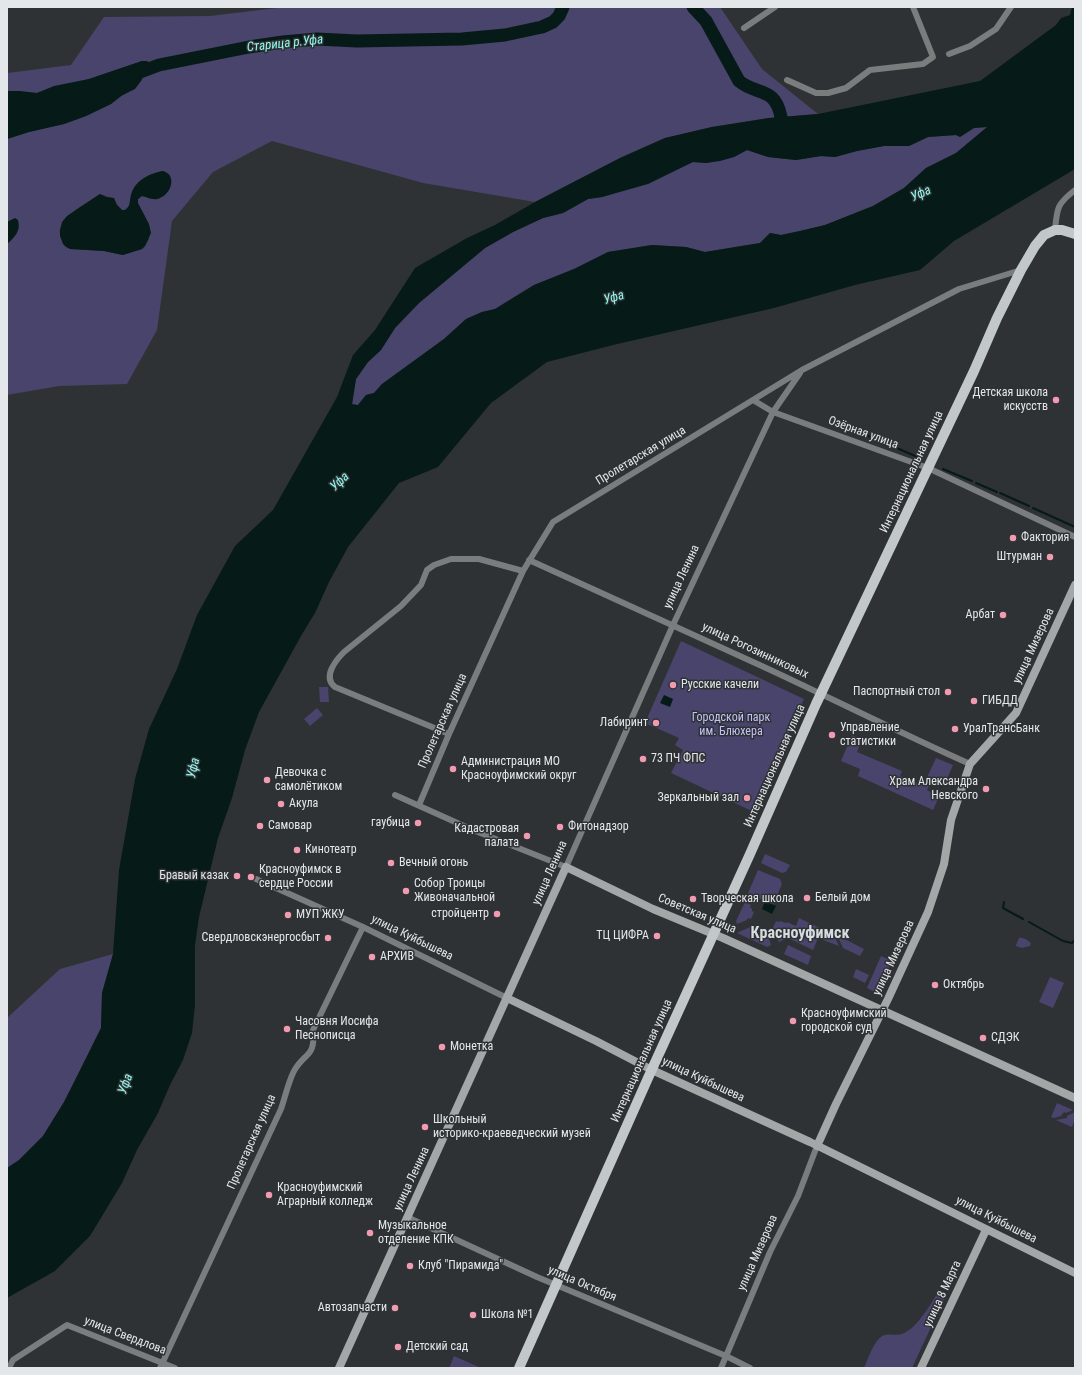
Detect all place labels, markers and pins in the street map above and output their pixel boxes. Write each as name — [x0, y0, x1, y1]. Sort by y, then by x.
place label: Детская школа искусств — [972, 386, 1048, 414]
marker: Детская школа искусств — [1051, 395, 1061, 405]
place label: Фактория — [1021, 531, 1069, 545]
marker: Фактория — [1008, 533, 1018, 543]
place label: Штурман — [997, 550, 1042, 564]
marker: Штурман — [1045, 552, 1055, 562]
place label: Арбат — [966, 608, 995, 622]
marker: Арбат — [998, 610, 1008, 620]
place label: Русские качели — [681, 678, 759, 692]
marker: Русские качели — [668, 680, 678, 690]
place label: Паспортный стол — [853, 685, 940, 699]
marker: Паспортный стол — [943, 687, 953, 697]
place label: ГИБДД — [982, 694, 1018, 708]
marker: ГИБДД — [969, 696, 979, 706]
place label: Лабиринт — [600, 716, 648, 730]
marker: Лабиринт — [651, 718, 661, 728]
place label: Управление статистики — [840, 721, 899, 749]
place label: УралТрансБанк — [963, 722, 1040, 736]
marker: УралТрансБанк — [950, 724, 960, 734]
marker: Управление статистики — [827, 730, 837, 740]
place label: 73 ПЧ ФПС — [651, 752, 705, 766]
marker: 73 ПЧ ФПС — [638, 754, 648, 764]
place label: Администрация МО Красноуфимский округ — [461, 755, 577, 783]
marker: Администрация МО Красноуфимский округ — [448, 764, 458, 774]
place label: Девочка с самолётиком — [275, 766, 342, 794]
marker: Девочка с самолётиком — [262, 775, 272, 785]
place label: Храм Александра Невского — [889, 775, 978, 803]
marker: Храм Александра Невского — [981, 784, 991, 794]
place label: Зеркальный зал — [658, 791, 739, 805]
marker: Зеркальный зал — [742, 793, 752, 803]
place label: Акула — [289, 797, 318, 811]
marker: Акула — [276, 799, 286, 809]
place label: гаубица — [371, 816, 410, 830]
marker: гаубица — [413, 818, 423, 828]
place label: Самовар — [268, 819, 312, 833]
place label: Фитонадзор — [568, 820, 629, 834]
marker: Самовар — [255, 821, 265, 831]
place label: Кадастровая палата — [454, 822, 519, 850]
marker: Фитонадзор — [555, 822, 565, 832]
marker: Кадастровая палата — [522, 831, 532, 841]
place label: Кинотеатр — [305, 843, 357, 857]
marker: Кинотеатр — [292, 845, 302, 855]
place label: Вечный огонь — [399, 856, 468, 870]
marker: Вечный огонь — [386, 858, 396, 868]
place label: Красноуфимск в сердце России — [259, 863, 341, 891]
place label: Бравый казак — [159, 869, 229, 883]
marker: Бравый казак — [232, 871, 242, 881]
marker: Красноуфимск в сердце России — [246, 872, 256, 882]
place label: Собор Троицы Живоначальной — [414, 877, 495, 905]
marker: Собор Троицы Живоначальной — [401, 886, 411, 896]
place label: Белый дом — [815, 891, 871, 905]
place label: Творческая школа — [701, 892, 794, 906]
marker: Белый дом — [802, 893, 812, 903]
marker: Творческая школа — [688, 894, 698, 904]
place label: стройцентр — [431, 907, 489, 921]
place label: МУП ЖКУ — [296, 908, 345, 922]
marker: стройцентр — [492, 909, 502, 919]
marker: МУП ЖКУ — [283, 910, 293, 920]
place label: ТЦ ЦИФРА — [596, 929, 649, 943]
place label: Свердловскэнергосбыт — [201, 931, 320, 945]
marker: ТЦ ЦИФРА — [652, 931, 662, 941]
marker: Свердловскэнергосбыт — [323, 933, 333, 943]
place label: АРХИВ — [380, 950, 414, 964]
marker: АРХИВ — [367, 952, 377, 962]
place label: Октябрь — [943, 978, 984, 992]
marker: Октябрь — [930, 980, 940, 990]
place label: Красноуфимский городской суд — [801, 1007, 887, 1035]
place label: Часовня Иосифа Песнописца — [295, 1015, 379, 1043]
marker: Красноуфимский городской суд — [788, 1016, 798, 1026]
marker: Часовня Иосифа Песнописца — [282, 1024, 292, 1034]
place label: СДЭК — [991, 1031, 1020, 1045]
marker: СДЭК — [978, 1033, 988, 1043]
place label: Монетка — [450, 1040, 493, 1054]
marker: Монетка — [437, 1042, 447, 1052]
place label: Школьный историко-краеведческий музей — [433, 1113, 591, 1141]
marker: Школьный историко-краеведческий музей — [420, 1122, 430, 1132]
place label: Красноуфимский Аграрный колледж — [277, 1181, 373, 1209]
marker: Красноуфимский Аграрный колледж — [264, 1190, 274, 1200]
place label: Музыкальное отделение КПК — [378, 1219, 454, 1247]
marker: Музыкальное отделение КПК — [365, 1228, 375, 1238]
place label: Клуб "Пирамида" — [418, 1259, 503, 1273]
marker: Клуб "Пирамида" — [405, 1261, 415, 1271]
place label: Автозапчасти — [318, 1301, 387, 1315]
marker: Автозапчасти — [390, 1303, 400, 1313]
place label: Школа №1 — [481, 1308, 534, 1322]
marker: Школа №1 — [468, 1310, 478, 1320]
place label: Детский сад — [406, 1340, 468, 1354]
marker: Детский сад — [393, 1342, 403, 1352]

